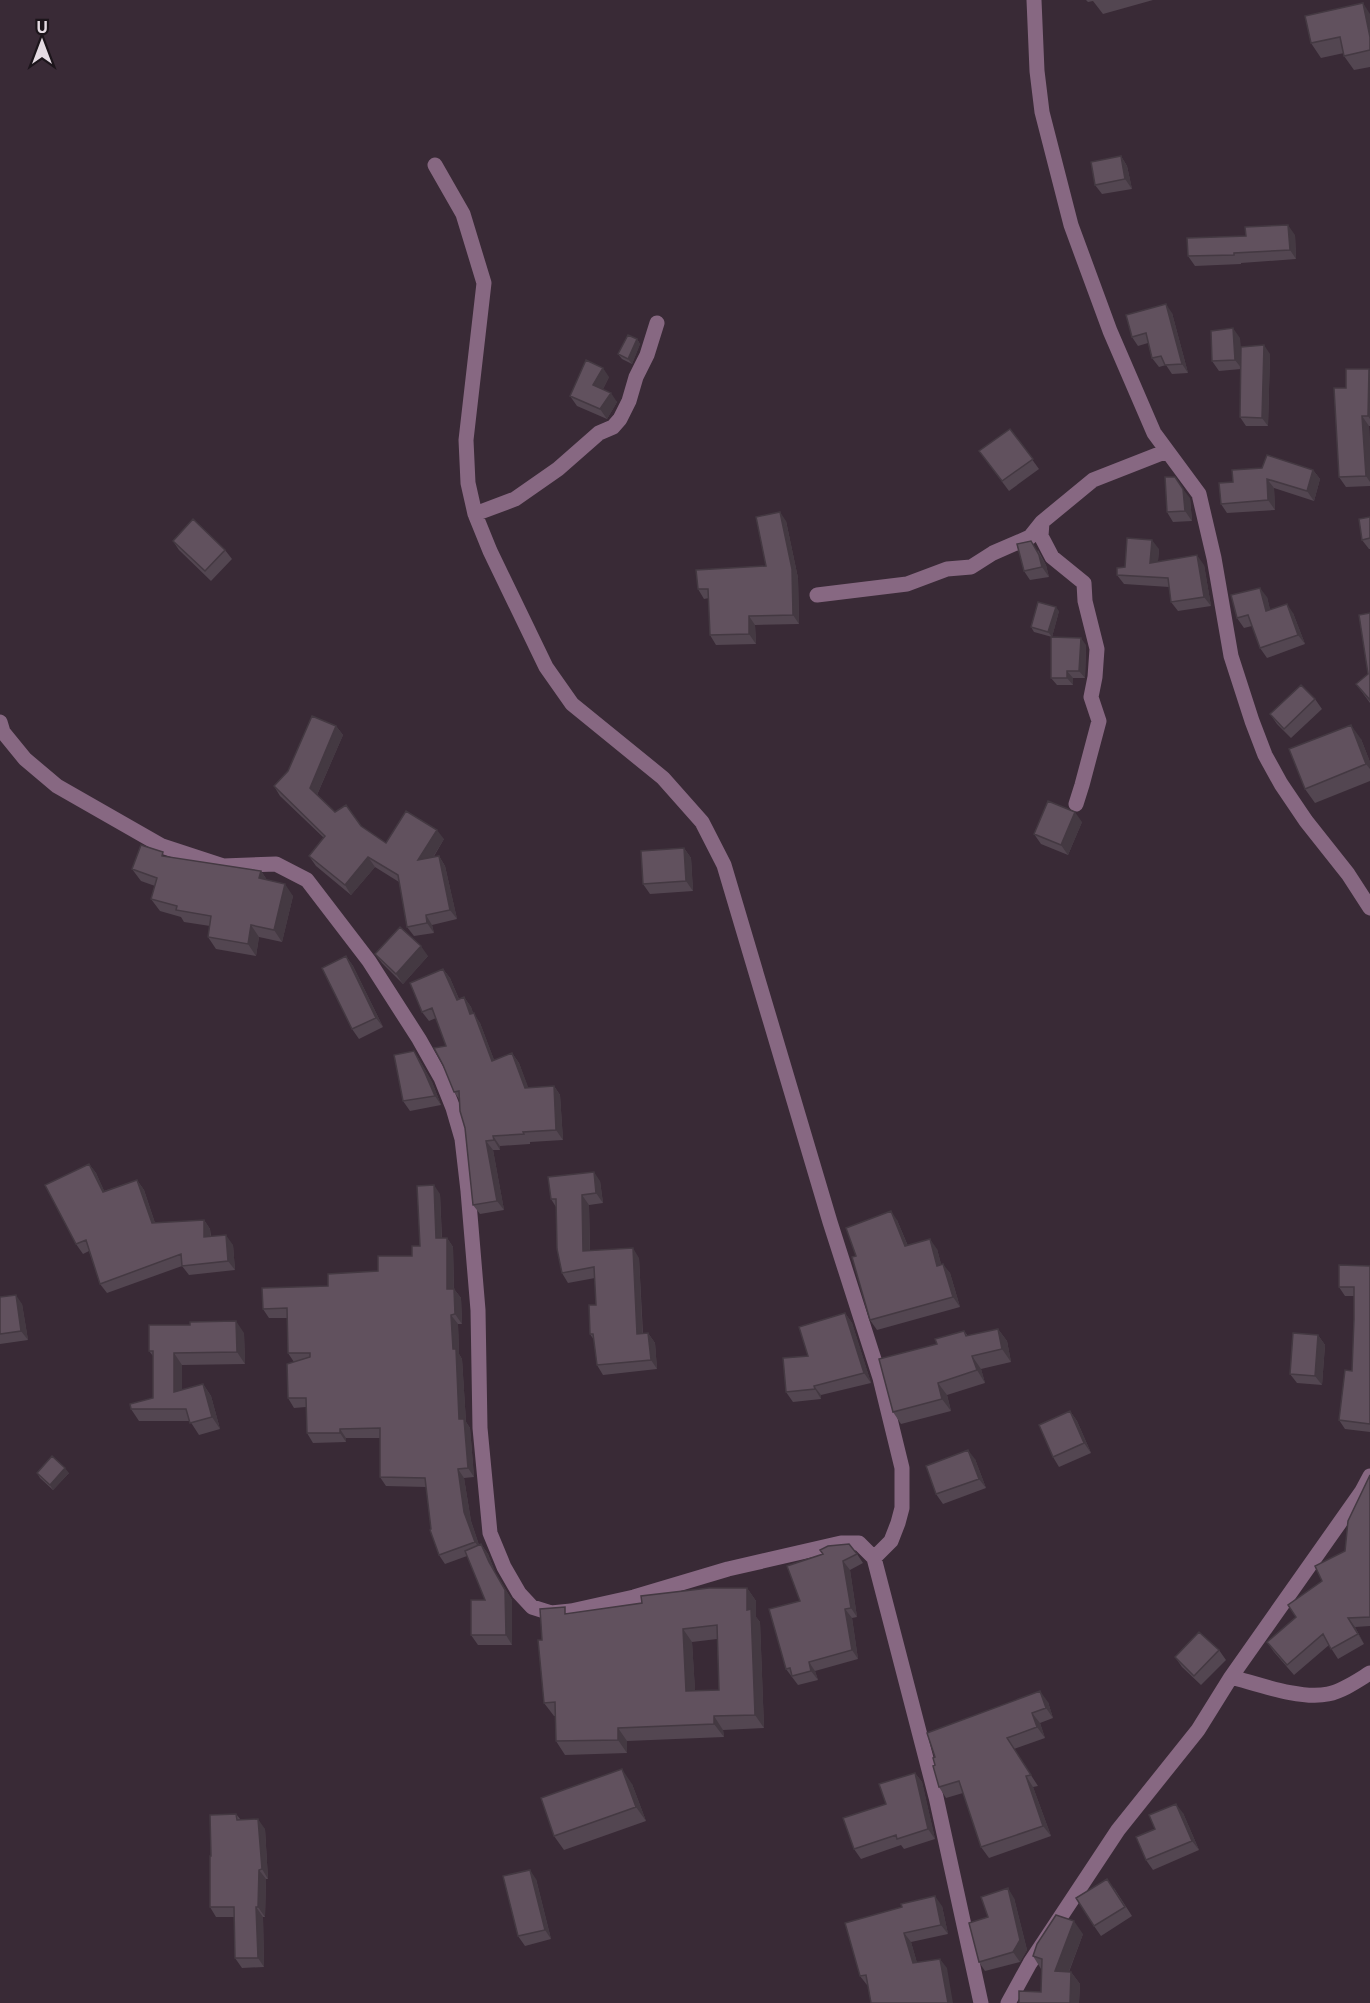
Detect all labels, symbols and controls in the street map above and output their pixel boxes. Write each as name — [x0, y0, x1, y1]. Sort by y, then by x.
north arrow — [12, 12, 72, 72]
text: U — [36, 18, 48, 37]

